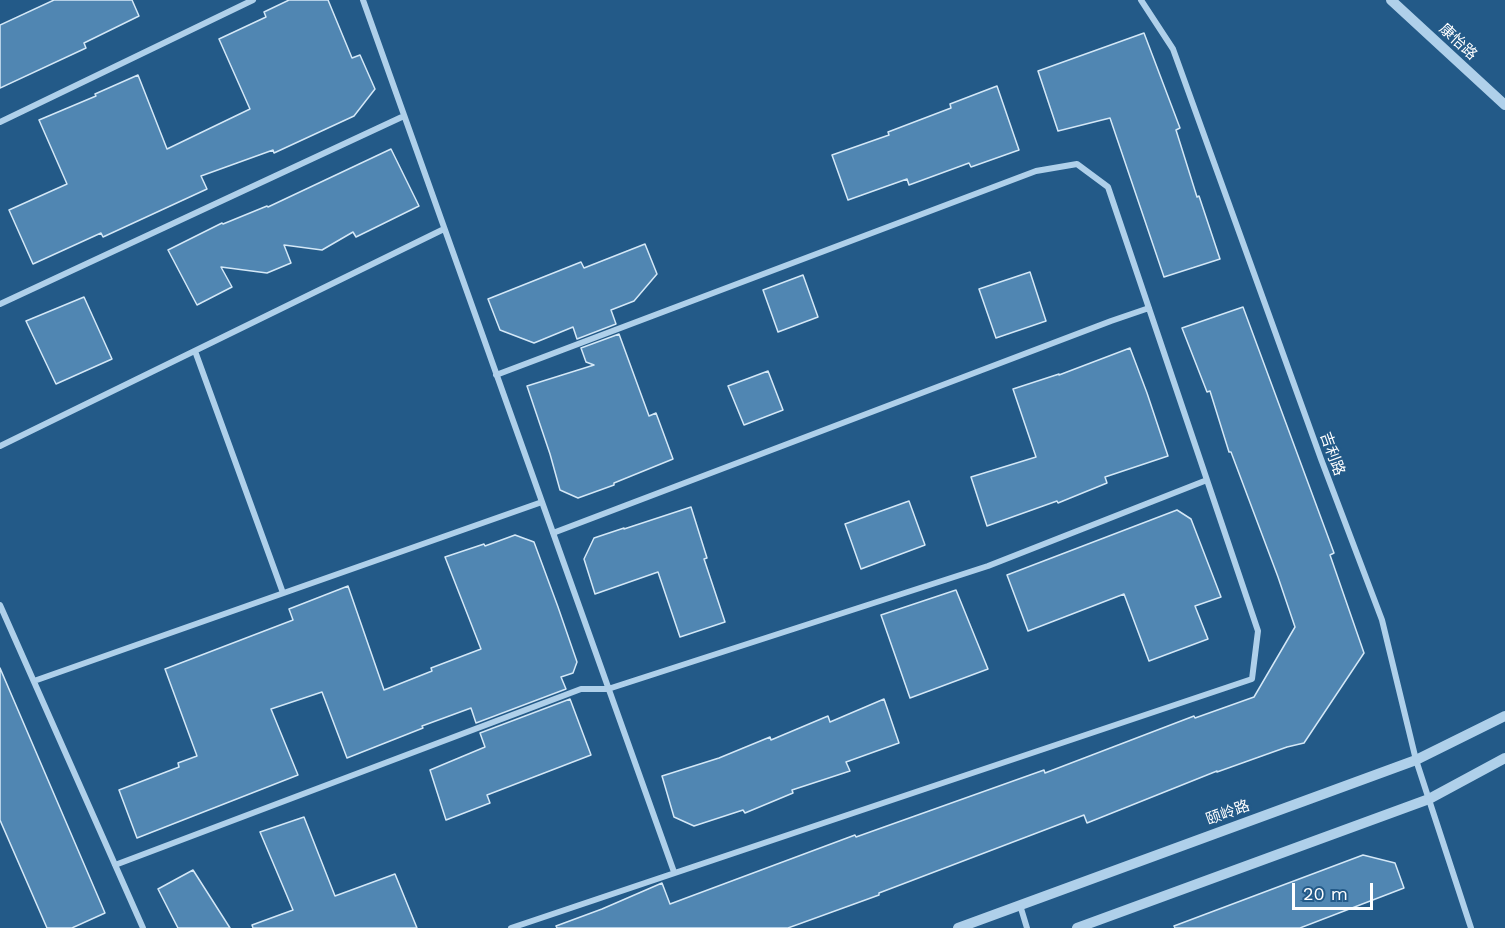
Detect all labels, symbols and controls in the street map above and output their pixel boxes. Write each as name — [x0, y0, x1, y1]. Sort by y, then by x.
street label: 康怡路 — [1435, 20, 1481, 64]
street label: 吉利路 — [1316, 430, 1348, 478]
street label: 颐岭路 — [1204, 797, 1252, 829]
scale bar — [1295, 871, 1376, 909]
text: 20 m — [1303, 883, 1348, 904]

